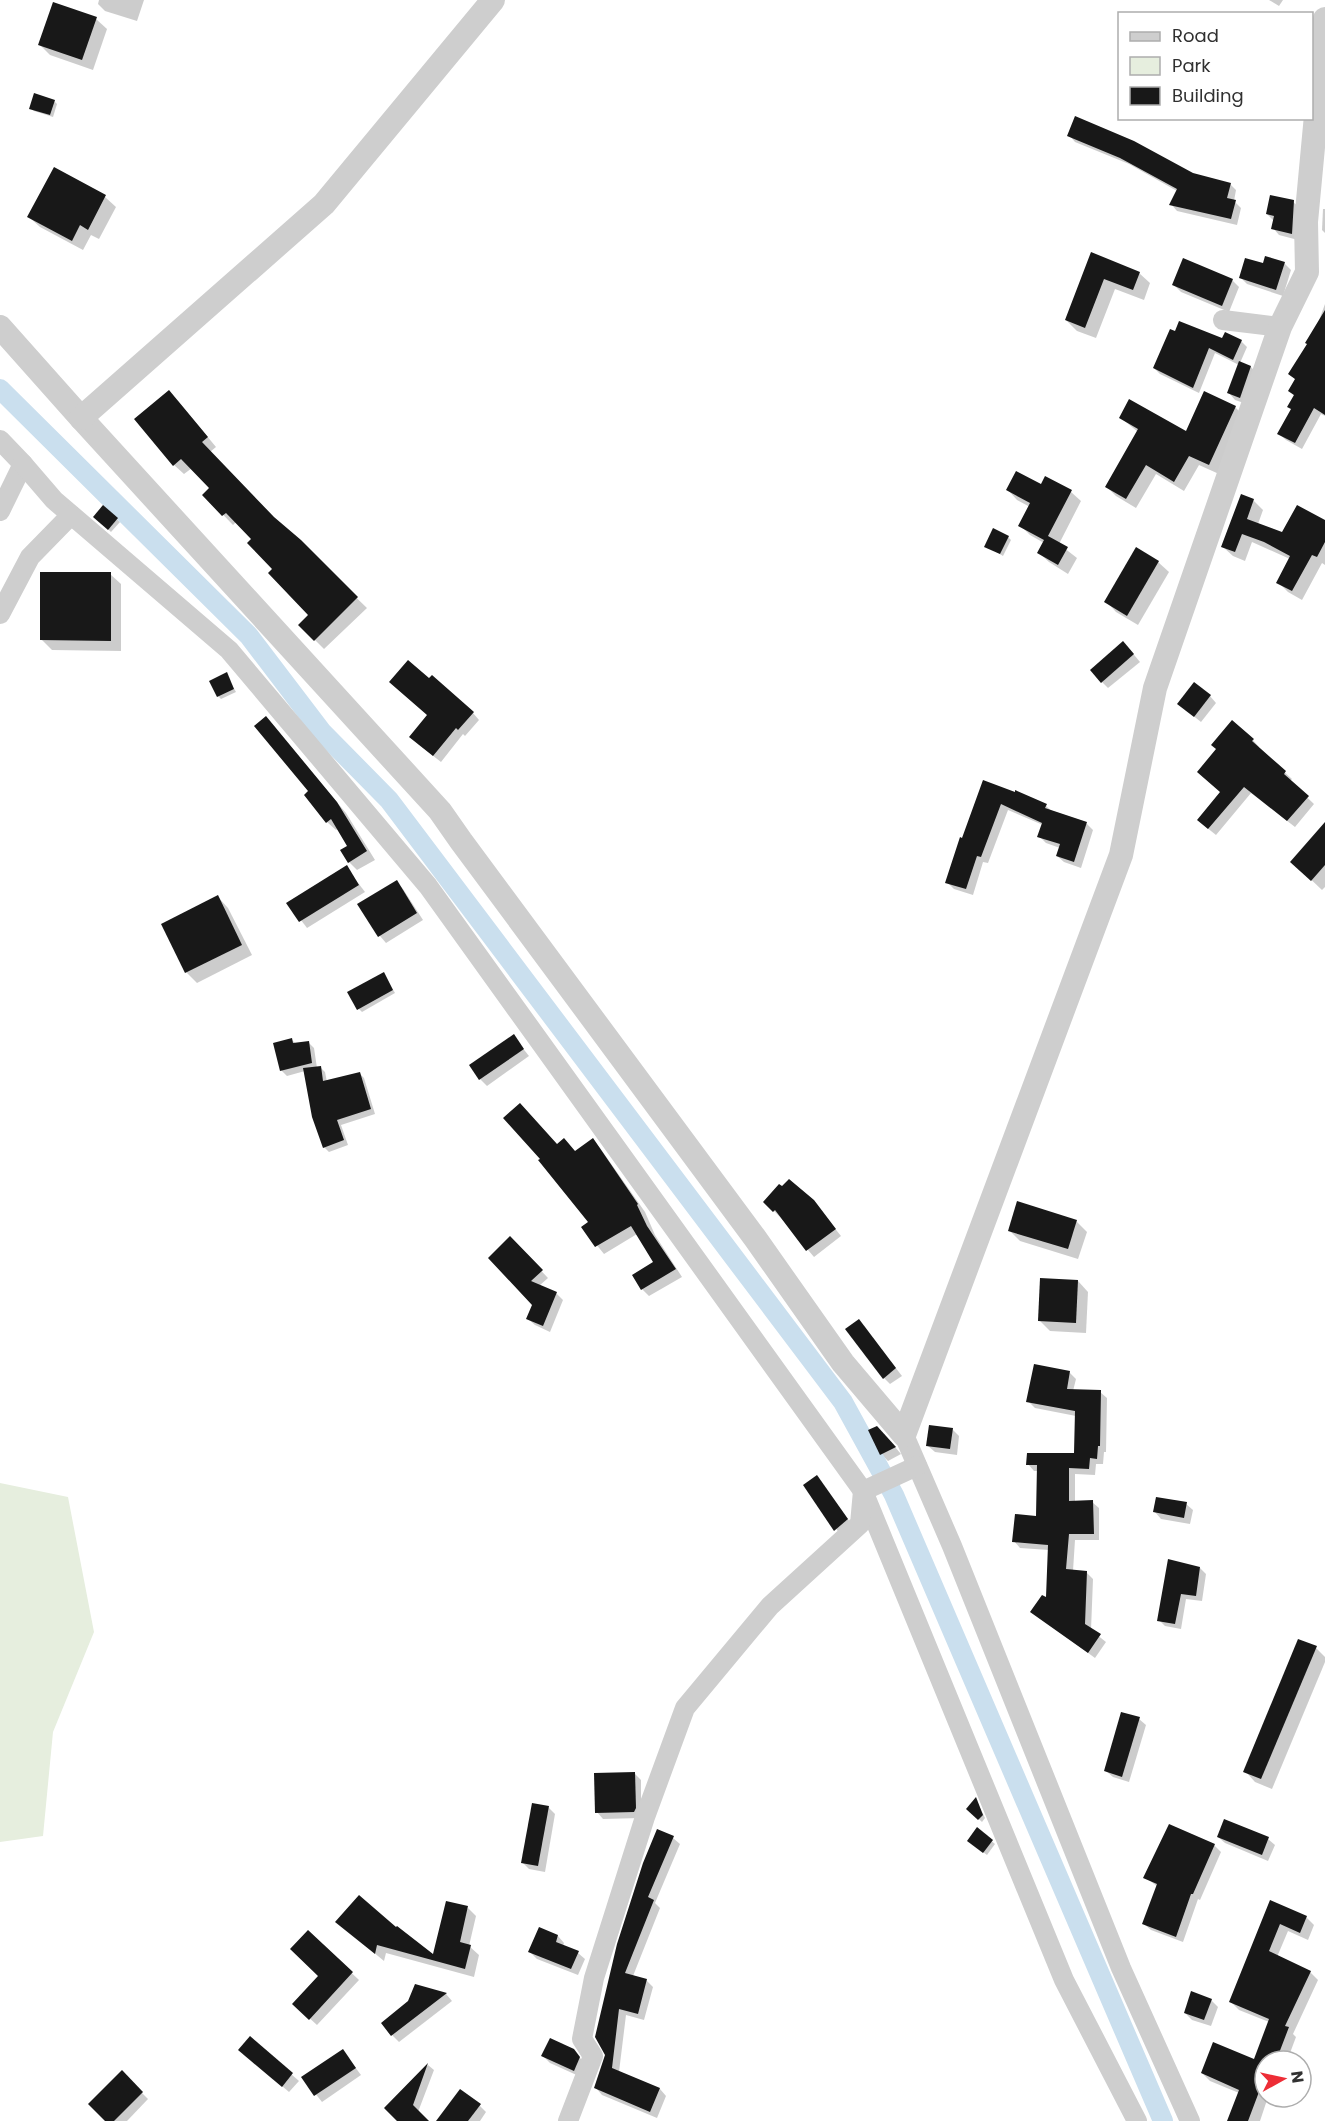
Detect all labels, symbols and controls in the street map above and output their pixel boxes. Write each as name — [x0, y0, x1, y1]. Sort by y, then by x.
legend — [1118, 12, 1313, 120]
text: Road — [1172, 23, 1219, 48]
text: Park — [1172, 53, 1211, 78]
text: Building — [1172, 83, 1244, 108]
north arrow — [1253, 2049, 1313, 2109]
text: N — [1285, 2069, 1310, 2085]

